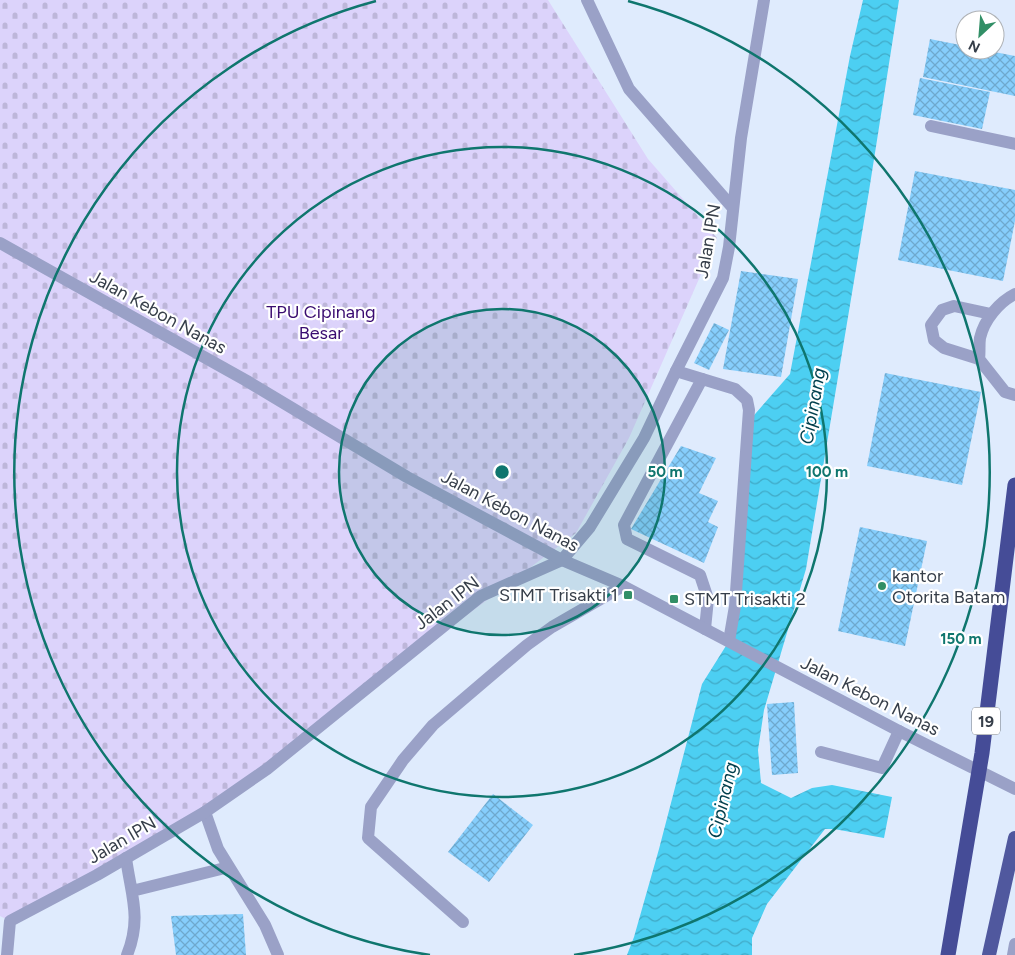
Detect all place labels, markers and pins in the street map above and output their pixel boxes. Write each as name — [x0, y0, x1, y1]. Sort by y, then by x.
centre of rings — [493, 463, 511, 481]
place label: kantor Otorita Batam — [892, 565, 1005, 608]
marker: kantor Otorita Batam — [876, 580, 888, 592]
place label: STMT Trisakti 1 — [499, 584, 618, 606]
place label: STMT Trisakti 2 — [684, 588, 806, 610]
marker: STMT Trisakti 1 — [622, 589, 634, 601]
marker: STMT Trisakti 2 — [668, 593, 680, 605]

